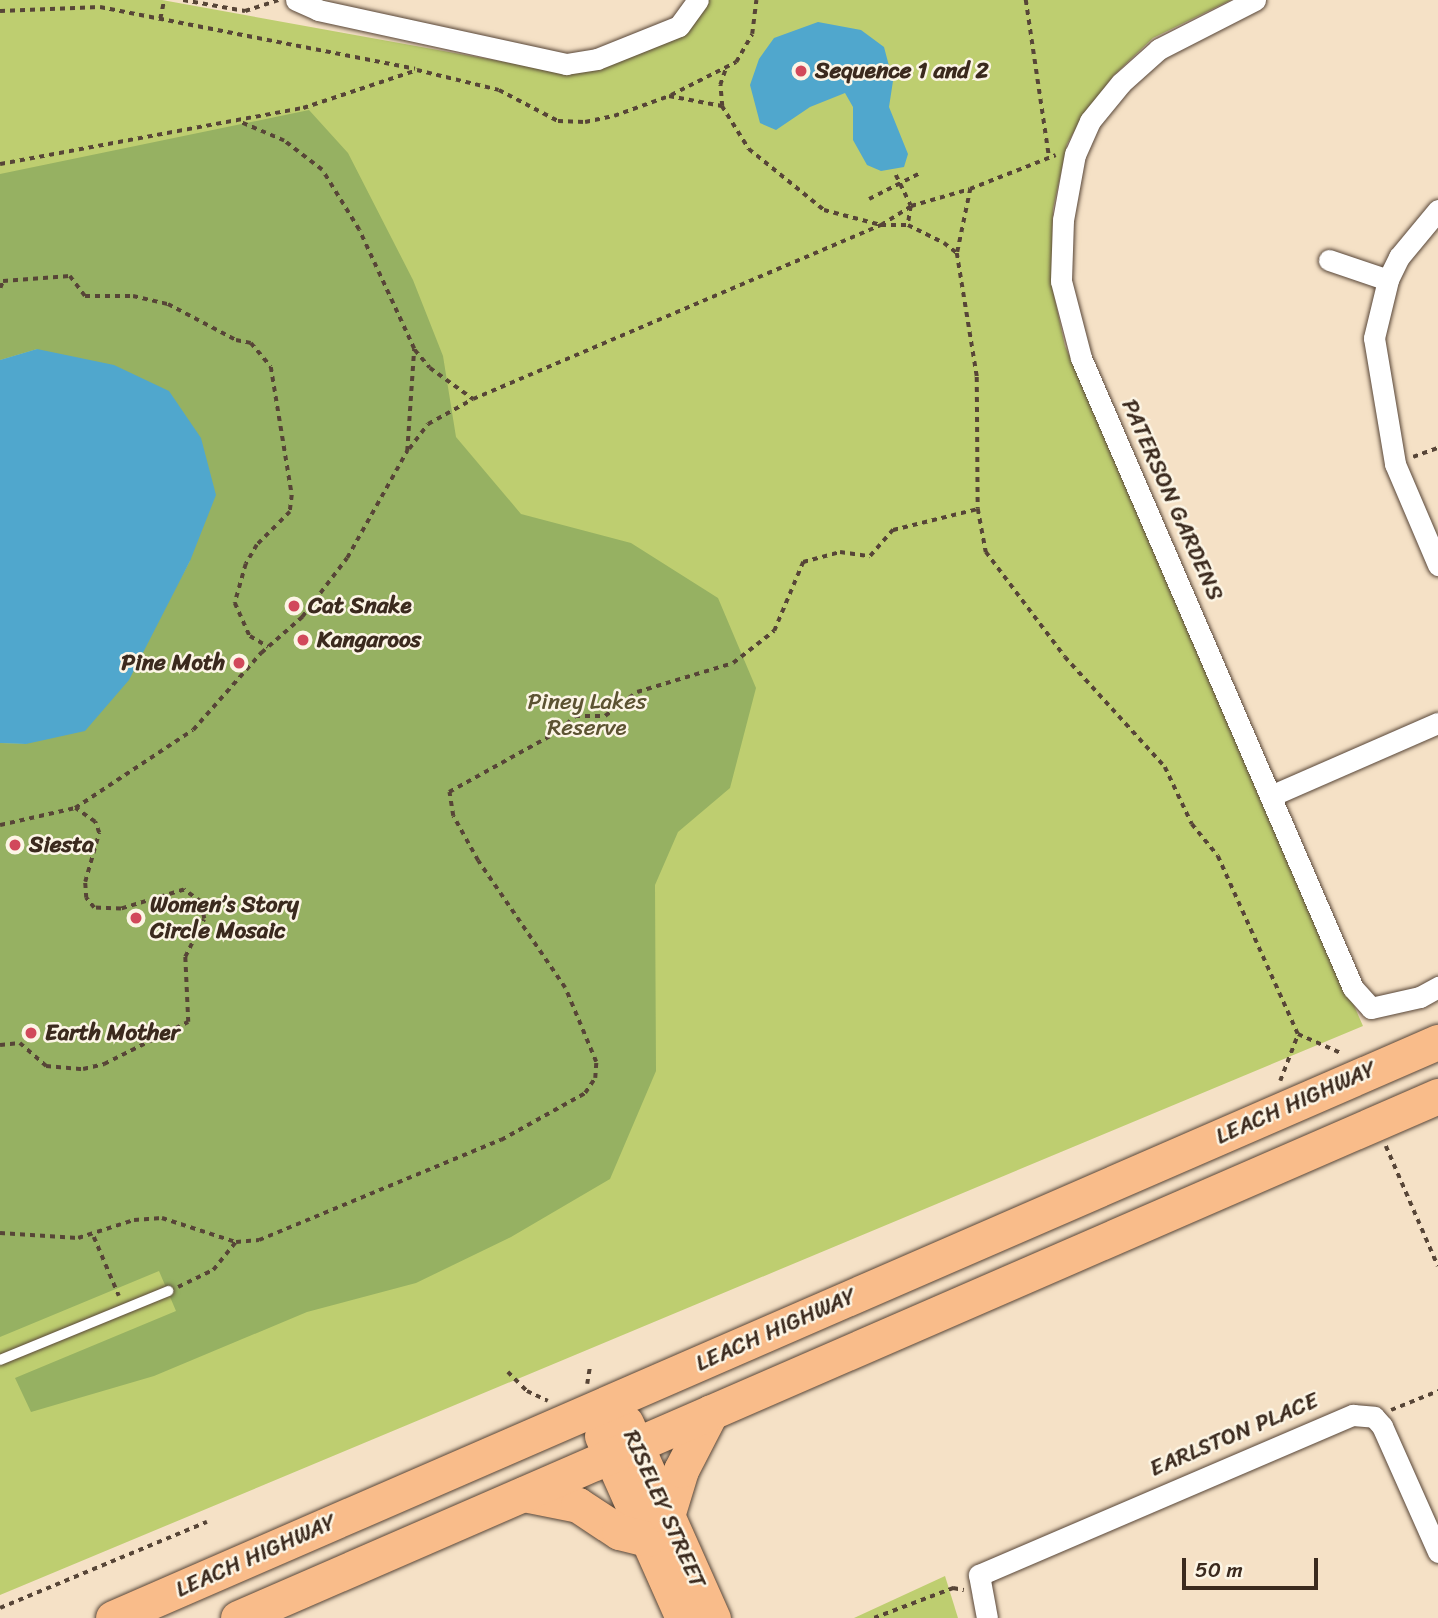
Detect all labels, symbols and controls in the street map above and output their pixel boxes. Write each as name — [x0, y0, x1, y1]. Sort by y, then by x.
place label: Sequence 1 and 2 — [815, 57, 989, 85]
marker: Sequence 1 and 2 — [793, 63, 809, 79]
street label: PATERSON GARDENS — [1115, 395, 1229, 605]
place label: Cat Snake — [308, 592, 412, 620]
marker: Cat Snake — [286, 598, 302, 614]
place label: Kangaroos — [317, 626, 421, 654]
marker: Kangaroos — [295, 632, 311, 648]
place label: Pine Moth — [122, 649, 225, 677]
marker: Pine Moth — [231, 655, 247, 671]
park label: Piney Lakes Reserve — [527, 688, 647, 742]
place label: Siesta — [29, 831, 94, 859]
marker: Siesta — [7, 837, 23, 853]
place label: Women’s Story Circle Mosaic — [150, 891, 299, 945]
marker: Women’s Story Circle Mosaic — [128, 910, 144, 926]
place label: Earth Mother — [45, 1019, 181, 1047]
marker: Earth Mother — [23, 1025, 39, 1041]
street label: LEACH HIGHWAY — [1211, 1055, 1381, 1151]
street label: LEACH HIGHWAY — [691, 1282, 861, 1378]
street label: EARLSTON PLACE — [1145, 1387, 1323, 1483]
street label: RISELEY STREET — [617, 1425, 711, 1593]
street label: LEACH HIGHWAY — [171, 1508, 341, 1604]
scale bar — [1186, 1544, 1322, 1588]
text: 50 m — [1195, 1551, 1243, 1589]

